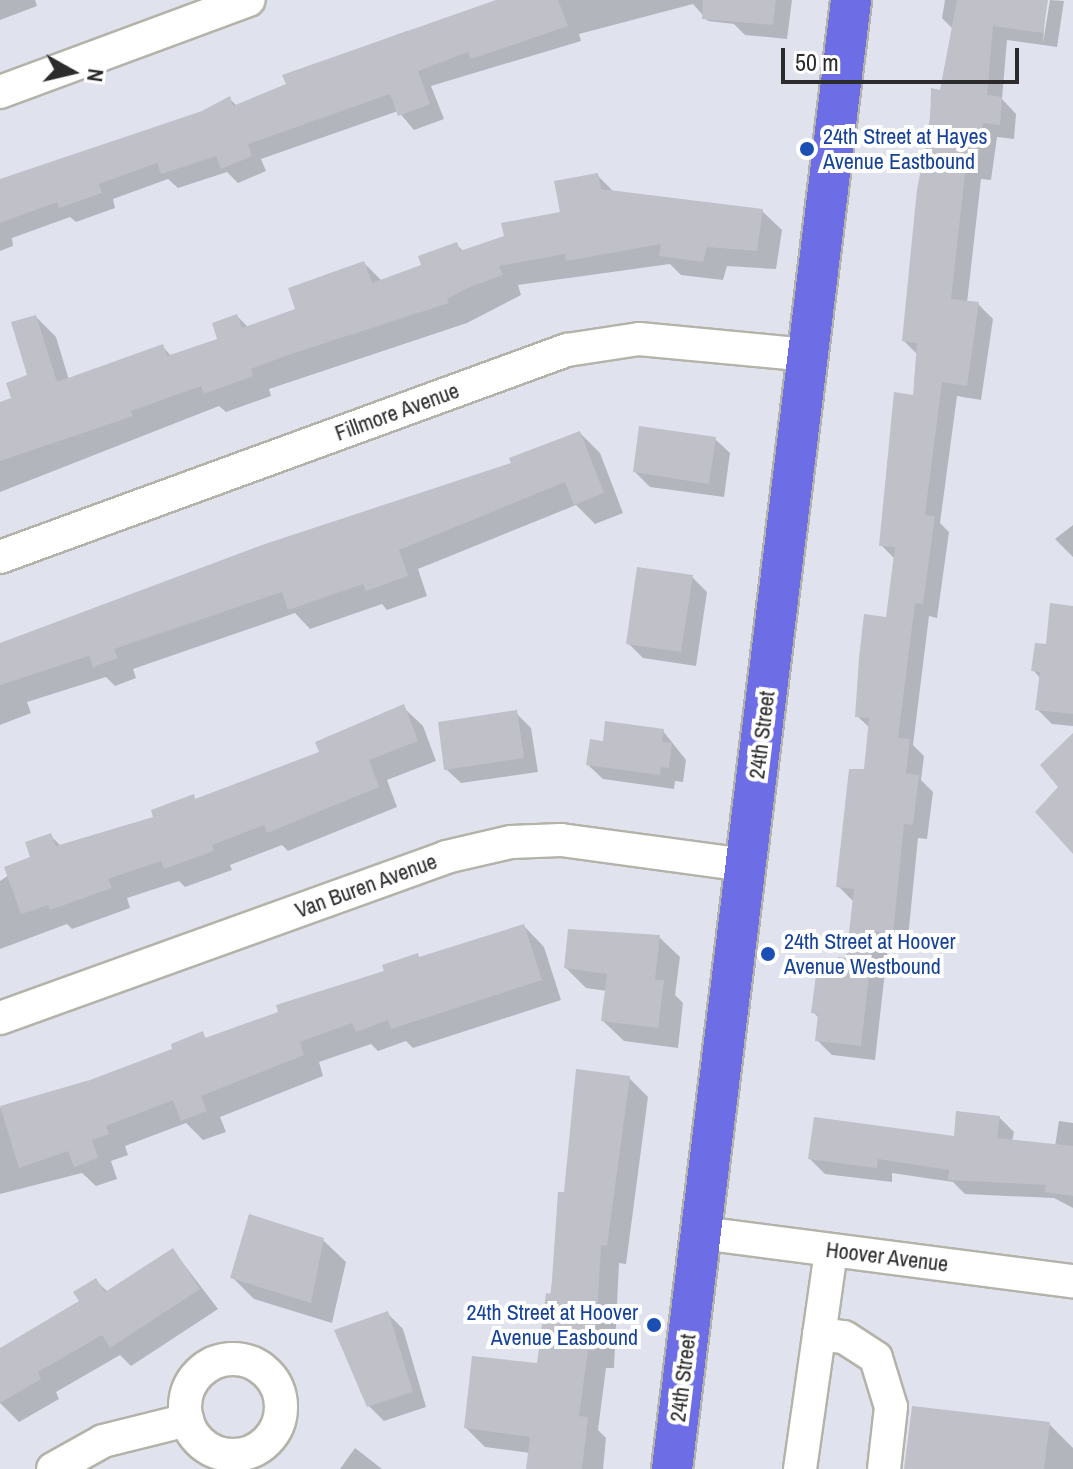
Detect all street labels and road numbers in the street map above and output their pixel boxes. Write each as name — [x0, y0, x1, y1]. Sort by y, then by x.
street label: Fillmore Avenue — [331, 377, 463, 447]
street label: 24th Street — [744, 690, 780, 780]
street label: Van Buren Avenue — [291, 848, 441, 924]
street label: Hoover Avenue — [824, 1236, 950, 1278]
street label: 24th Street — [665, 1333, 701, 1423]

